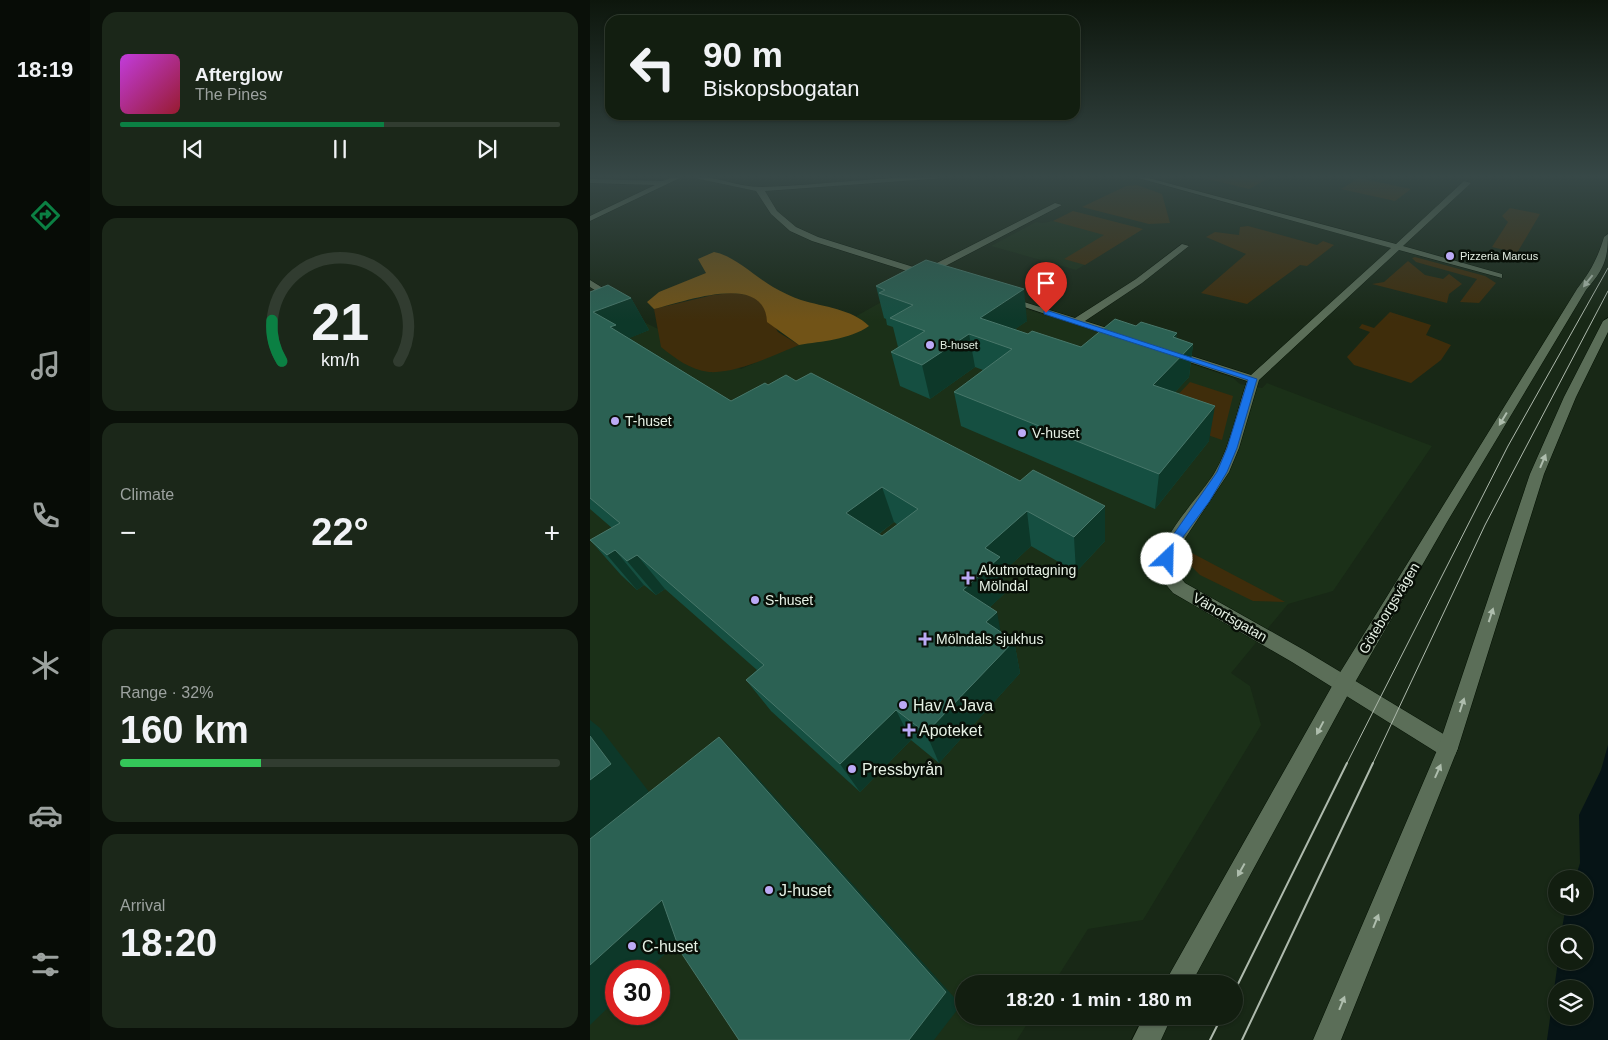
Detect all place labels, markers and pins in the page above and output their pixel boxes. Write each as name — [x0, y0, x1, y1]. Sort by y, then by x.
marker: Pizzeria Marcus — [1444, 250, 1456, 262]
place label: Pizzeria Marcus — [1460, 250, 1539, 262]
pin — [1025, 262, 1067, 313]
marker: B-huset — [924, 339, 936, 351]
place label: B-huset — [940, 339, 978, 351]
place label: T-huset — [625, 413, 672, 429]
marker: T-huset — [609, 415, 621, 427]
place label: V-huset — [1032, 425, 1080, 441]
marker: V-huset — [1016, 427, 1028, 439]
place label: Akutmottagning Mölndal — [979, 562, 1076, 594]
marker: Akutmottagning Mölndal — [961, 571, 975, 585]
place label: S-huset — [765, 592, 813, 608]
marker: S-huset — [749, 594, 761, 606]
place label: Mölndals sjukhus — [936, 631, 1043, 647]
marker: Mölndals sjukhus — [918, 632, 932, 646]
place label: Hav A Java — [913, 697, 993, 714]
marker: Hav A Java — [897, 699, 909, 711]
place label: Apoteket — [919, 722, 983, 739]
marker: Apoteket — [903, 724, 915, 736]
place label: Pressbyrån — [862, 761, 943, 778]
marker: Pressbyrån — [846, 763, 858, 775]
place label: J-huset — [779, 882, 832, 899]
marker: J-huset — [763, 884, 775, 896]
place label: C-huset — [642, 938, 699, 955]
marker: C-huset — [626, 940, 638, 952]

